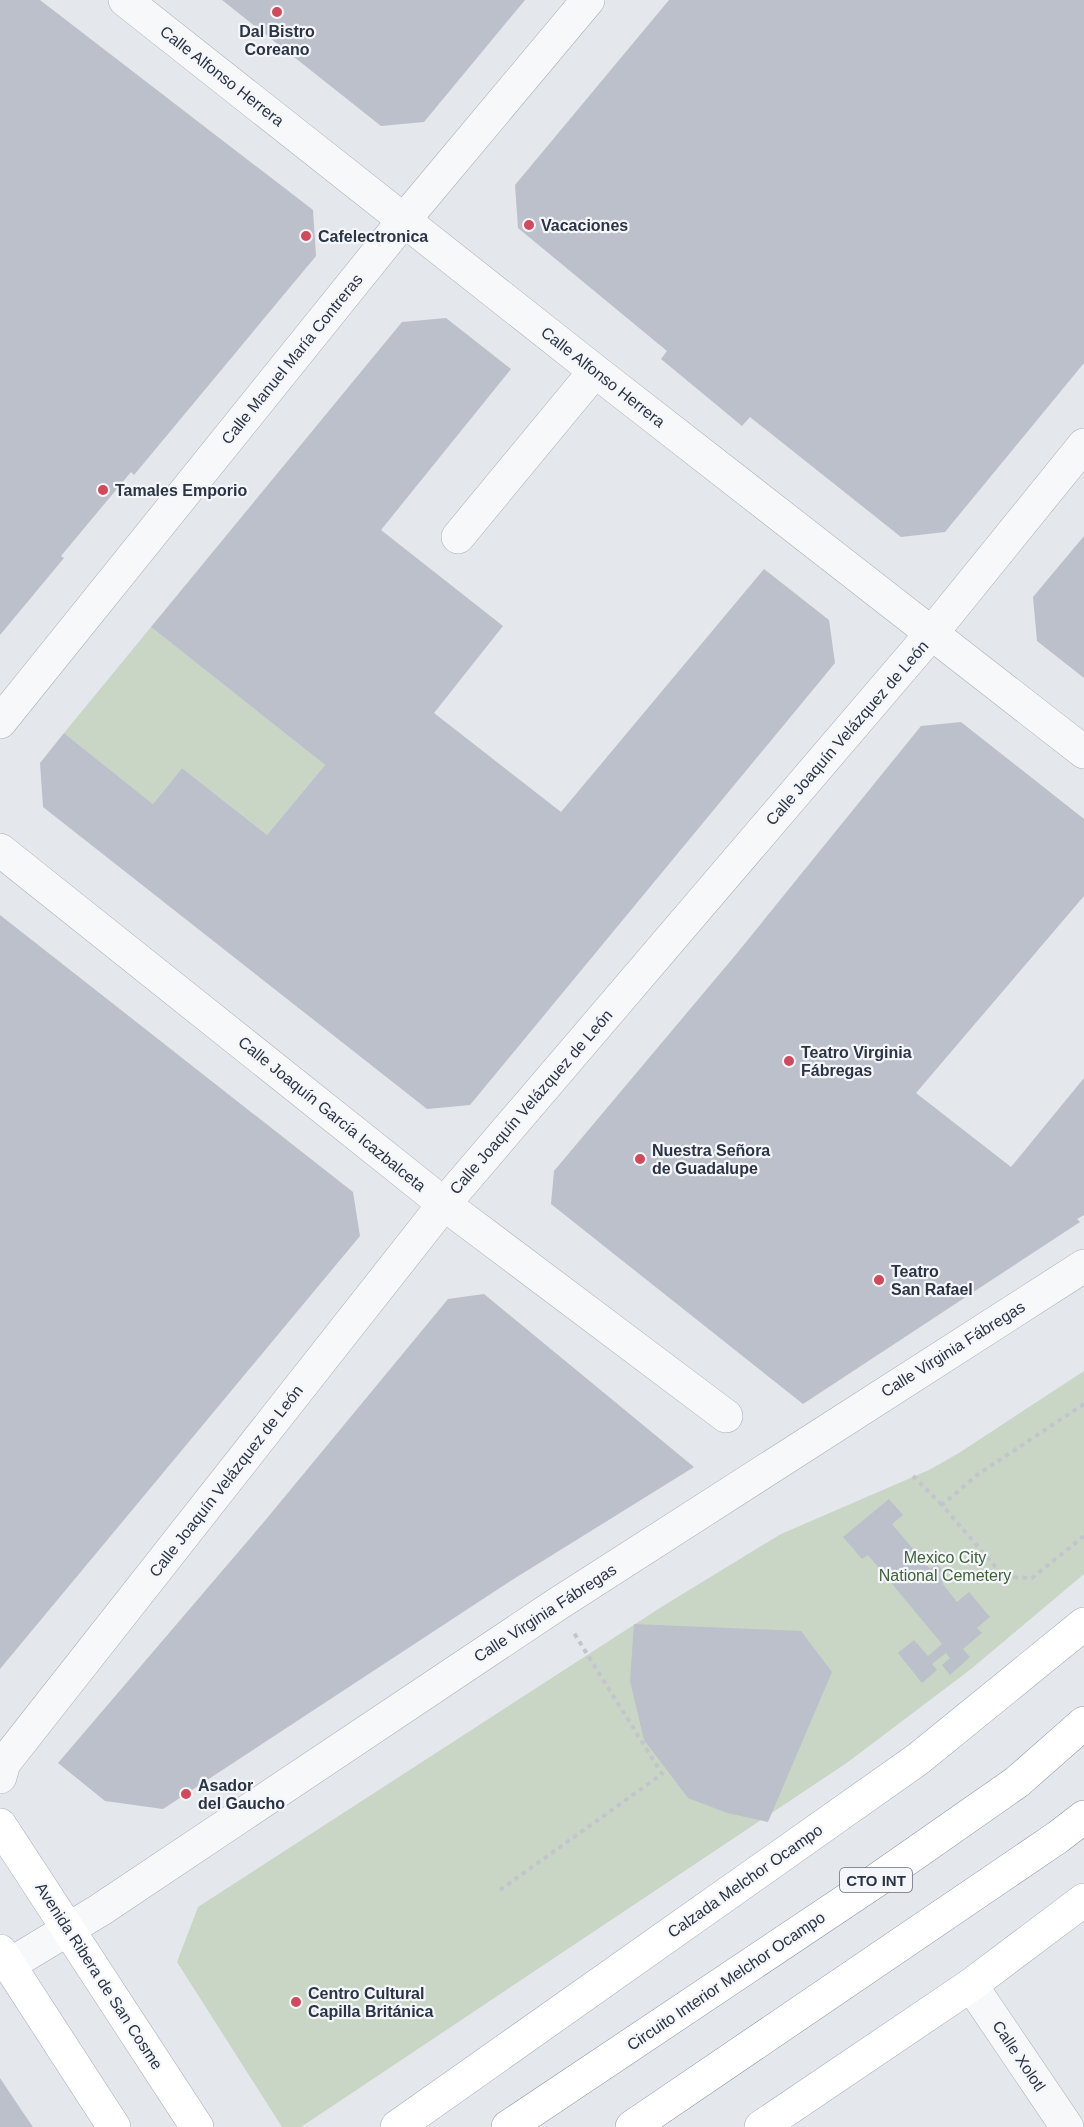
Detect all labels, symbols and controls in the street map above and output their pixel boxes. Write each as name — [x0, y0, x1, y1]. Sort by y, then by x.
marker: Dal Bistro Coreano — [270, 5, 284, 19]
street label: Calle Alfonso Herrera — [157, 22, 287, 130]
place label: Dal Bistro Coreano — [239, 23, 315, 58]
place label: Vacaciones — [541, 217, 628, 234]
marker: Vacaciones — [522, 218, 536, 232]
place label: Cafelectronica — [318, 228, 428, 245]
marker: Cafelectronica — [299, 229, 313, 243]
street label: Calle Manuel María Contreras — [218, 271, 366, 447]
street label: Calle Alfonso Herrera — [538, 323, 668, 431]
place label: Tamales Emporio — [115, 482, 247, 499]
marker: Tamales Emporio — [96, 483, 110, 497]
street label: Calle Joaquín Velázquez de León — [762, 637, 932, 829]
street label: Calle Joaquín Velázquez de León — [446, 1006, 616, 1198]
street label: Calle Joaquín García Icazbalceta — [235, 1033, 429, 1195]
place label: Teatro Virginia Fábregas — [801, 1044, 912, 1079]
marker: Teatro Virginia Fábregas — [782, 1054, 796, 1068]
place label: Nuestra Señora de Guadalupe — [652, 1142, 770, 1177]
marker: Nuestra Señora de Guadalupe — [633, 1152, 647, 1166]
place label: Teatro San Rafael — [891, 1263, 973, 1298]
marker: Teatro San Rafael — [872, 1273, 886, 1287]
street label: Calle Virginia Fábregas — [878, 1298, 1028, 1400]
street label: Calle Joaquín Velázquez de León — [146, 1382, 306, 1580]
park label: Mexico City National Cemetery — [879, 1549, 1011, 1584]
street label: Calle Virginia Fábregas — [471, 1561, 619, 1665]
place label: Asador del Gaucho — [198, 1777, 285, 1812]
marker: Asador del Gaucho — [179, 1787, 193, 1801]
street label: Calzada Melchor Ocampo — [664, 1821, 826, 1941]
road number: CTO INT — [840, 1868, 912, 1892]
street label: Avenida Ribera de San Cosme — [32, 1879, 166, 2073]
street label: Circuito Interior Melchor Ocampo — [624, 1908, 828, 2054]
place label: Centro Cultural Capilla Británica — [308, 1985, 433, 2020]
marker: Centro Cultural Capilla Británica — [289, 1995, 303, 2009]
street label: Calle Xolotl — [989, 2018, 1049, 2094]

